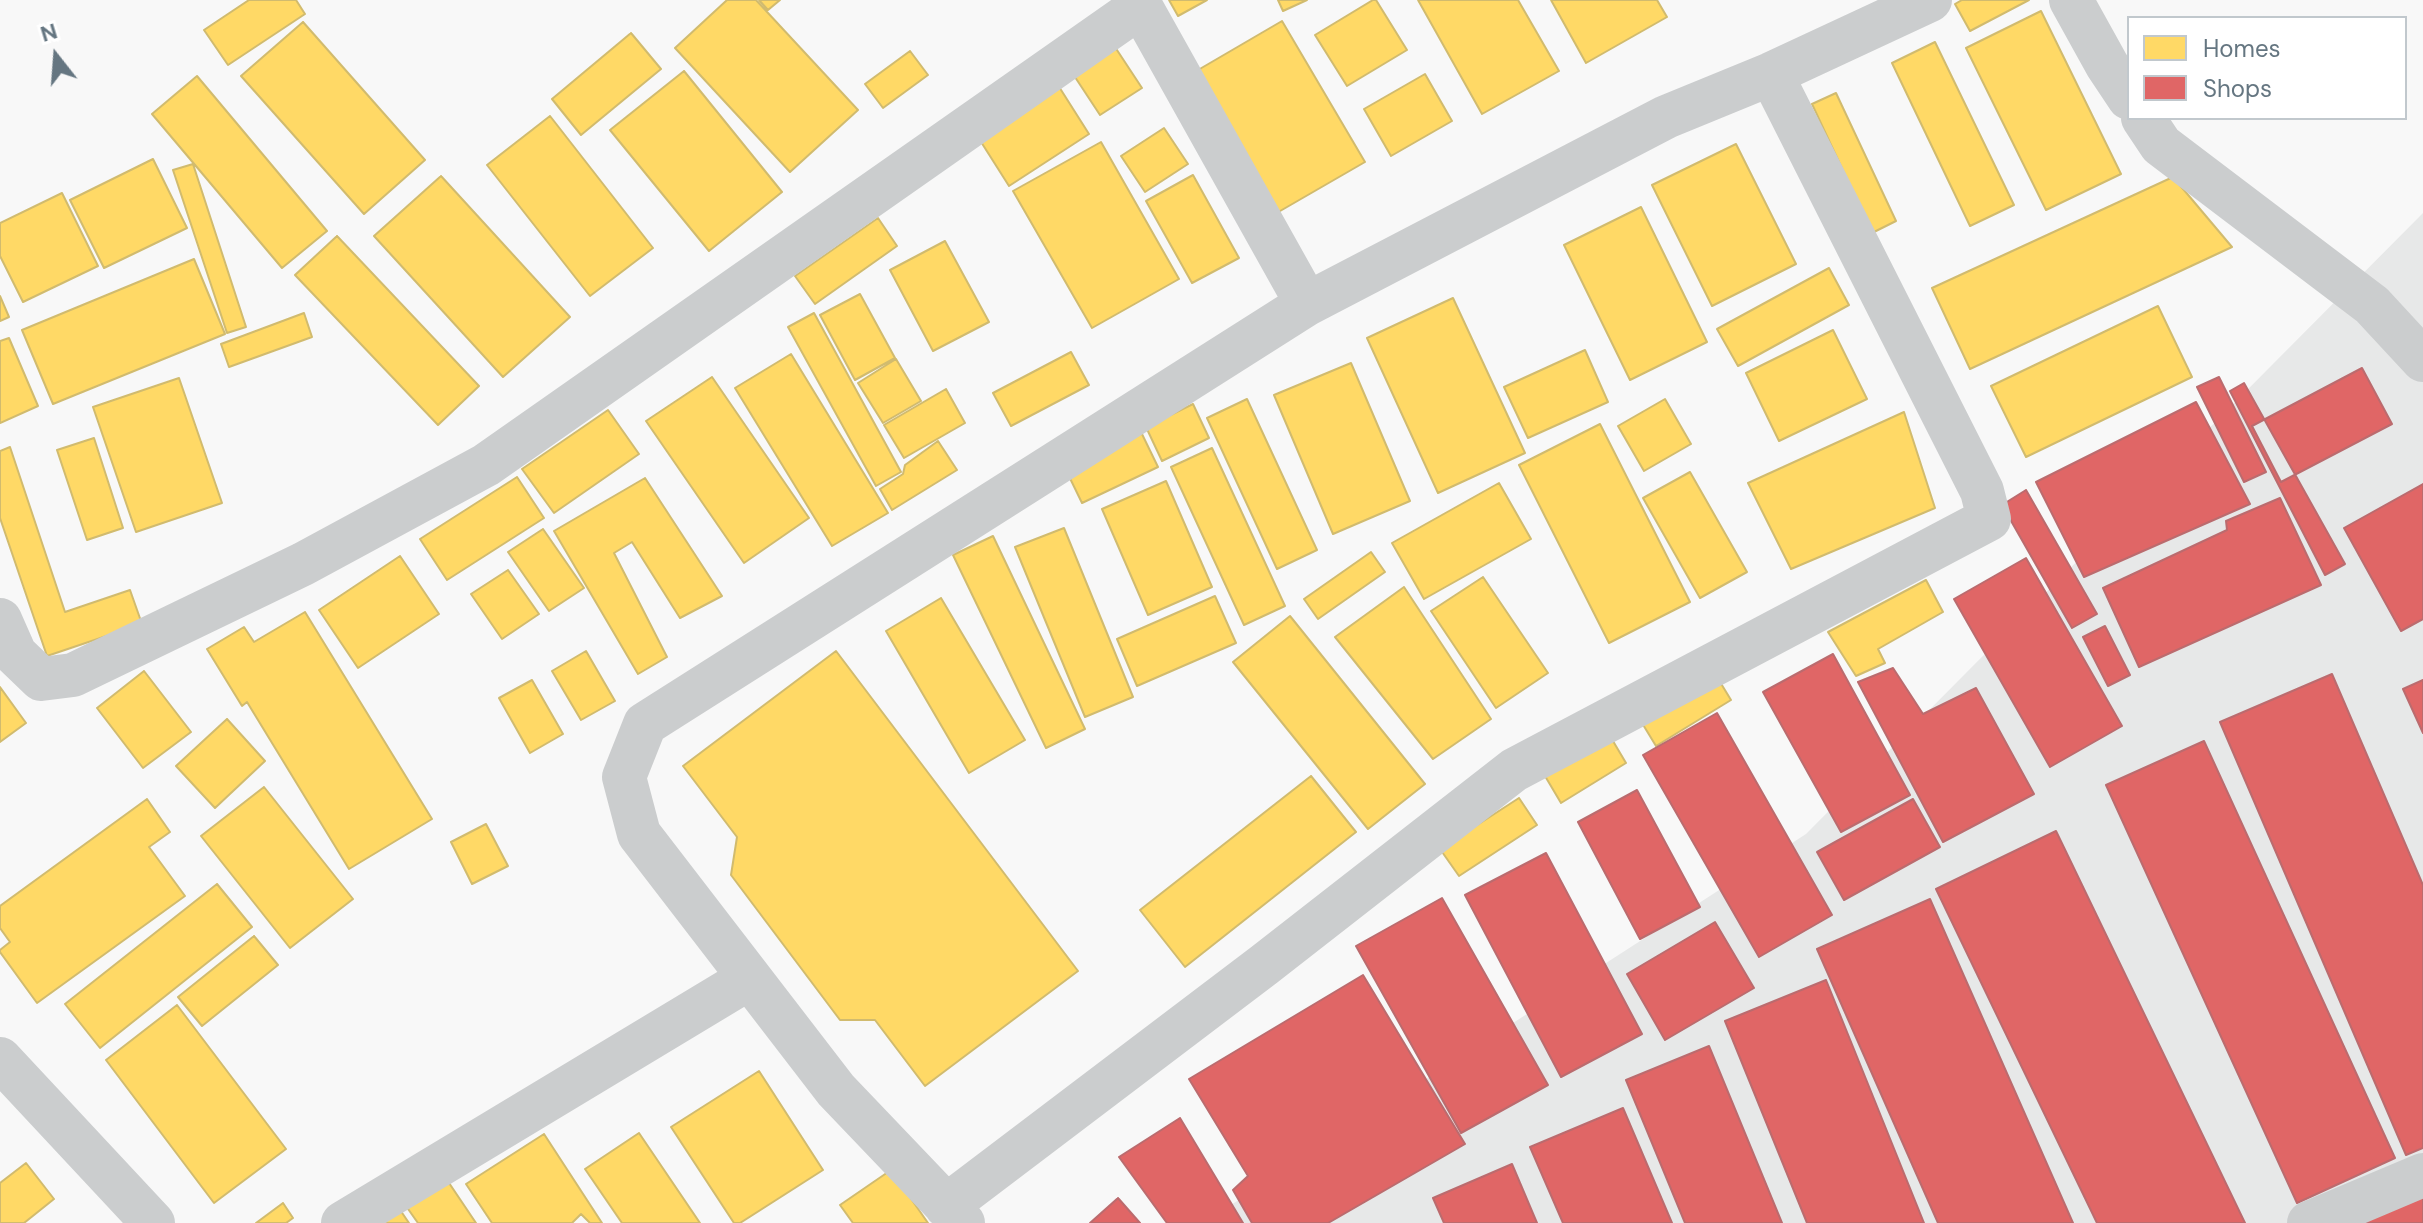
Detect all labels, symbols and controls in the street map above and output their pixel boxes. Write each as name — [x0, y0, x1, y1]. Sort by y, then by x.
north arrow — [16, 16, 96, 96]
text: N — [37, 16, 61, 49]
legend — [2127, 16, 2407, 120]
text: Homes — [2203, 33, 2281, 64]
text: Shops — [2203, 73, 2272, 104]

